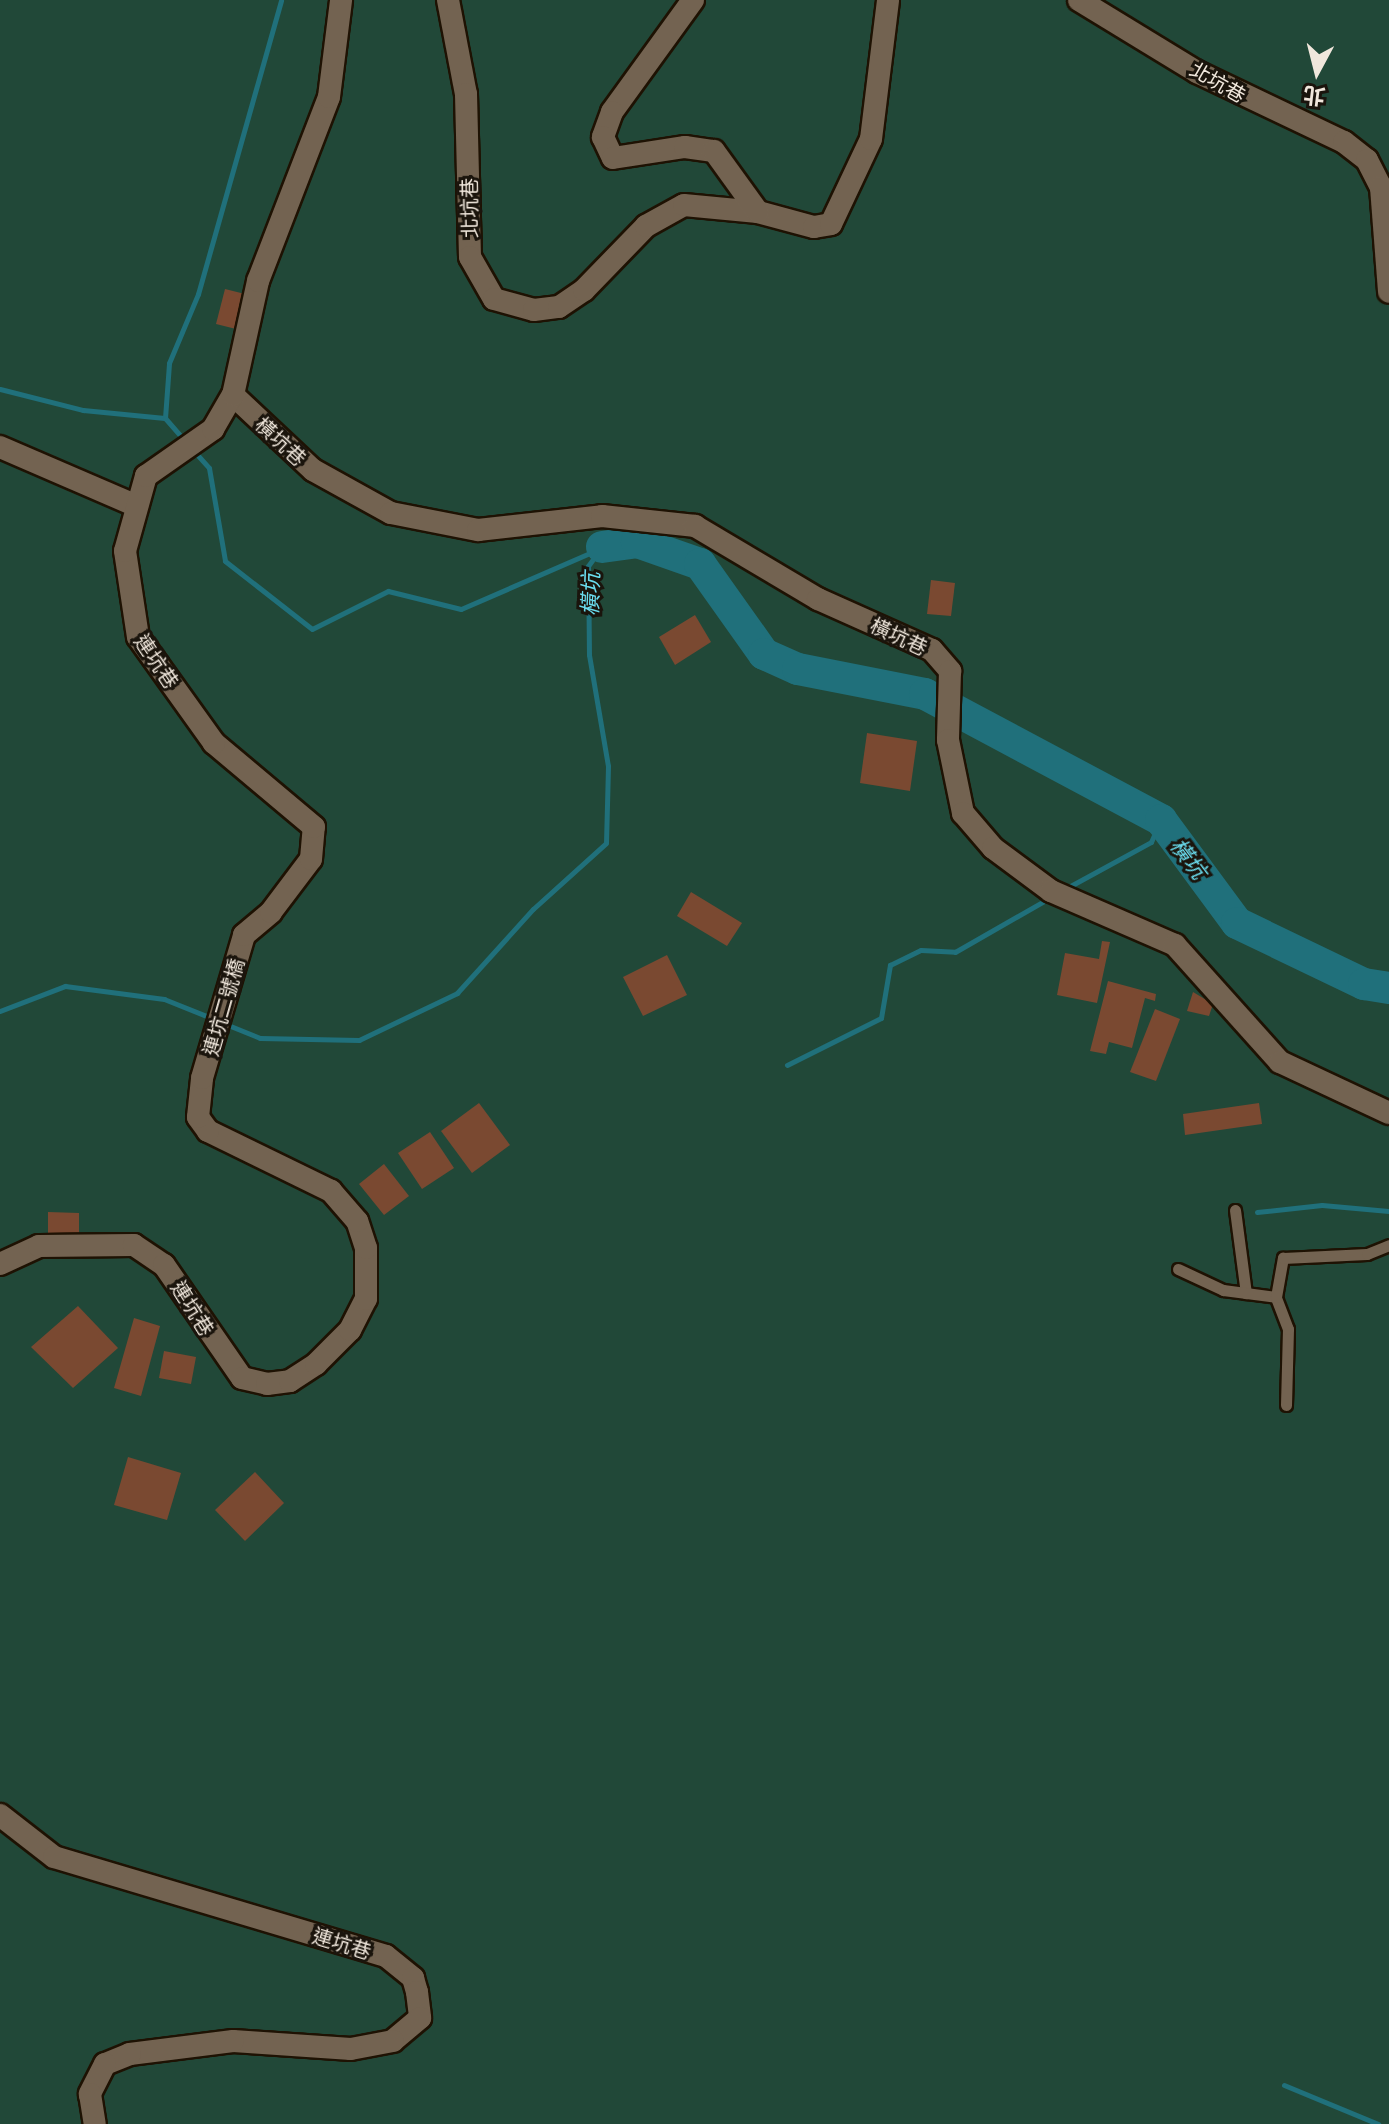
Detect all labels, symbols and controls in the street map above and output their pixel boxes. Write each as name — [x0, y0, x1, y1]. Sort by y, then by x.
north arrow — [1277, 32, 1357, 112]
street label: 北坑巷 — [1186, 57, 1250, 107]
text: 北 — [1302, 83, 1326, 110]
street label: 北坑巷 — [456, 178, 482, 238]
street label: 橫坑巷 — [251, 412, 311, 470]
water label: 橫坑 — [576, 572, 604, 616]
street label: 橫坑巷 — [867, 612, 931, 660]
street label: 連坑巷 — [130, 629, 184, 693]
water label: 橫坑 — [1165, 832, 1213, 884]
street label: 連坑二號橋 — [198, 956, 248, 1058]
street label: 連坑巷 — [167, 1276, 219, 1340]
street label: 連坑巷 — [310, 1923, 374, 1963]

